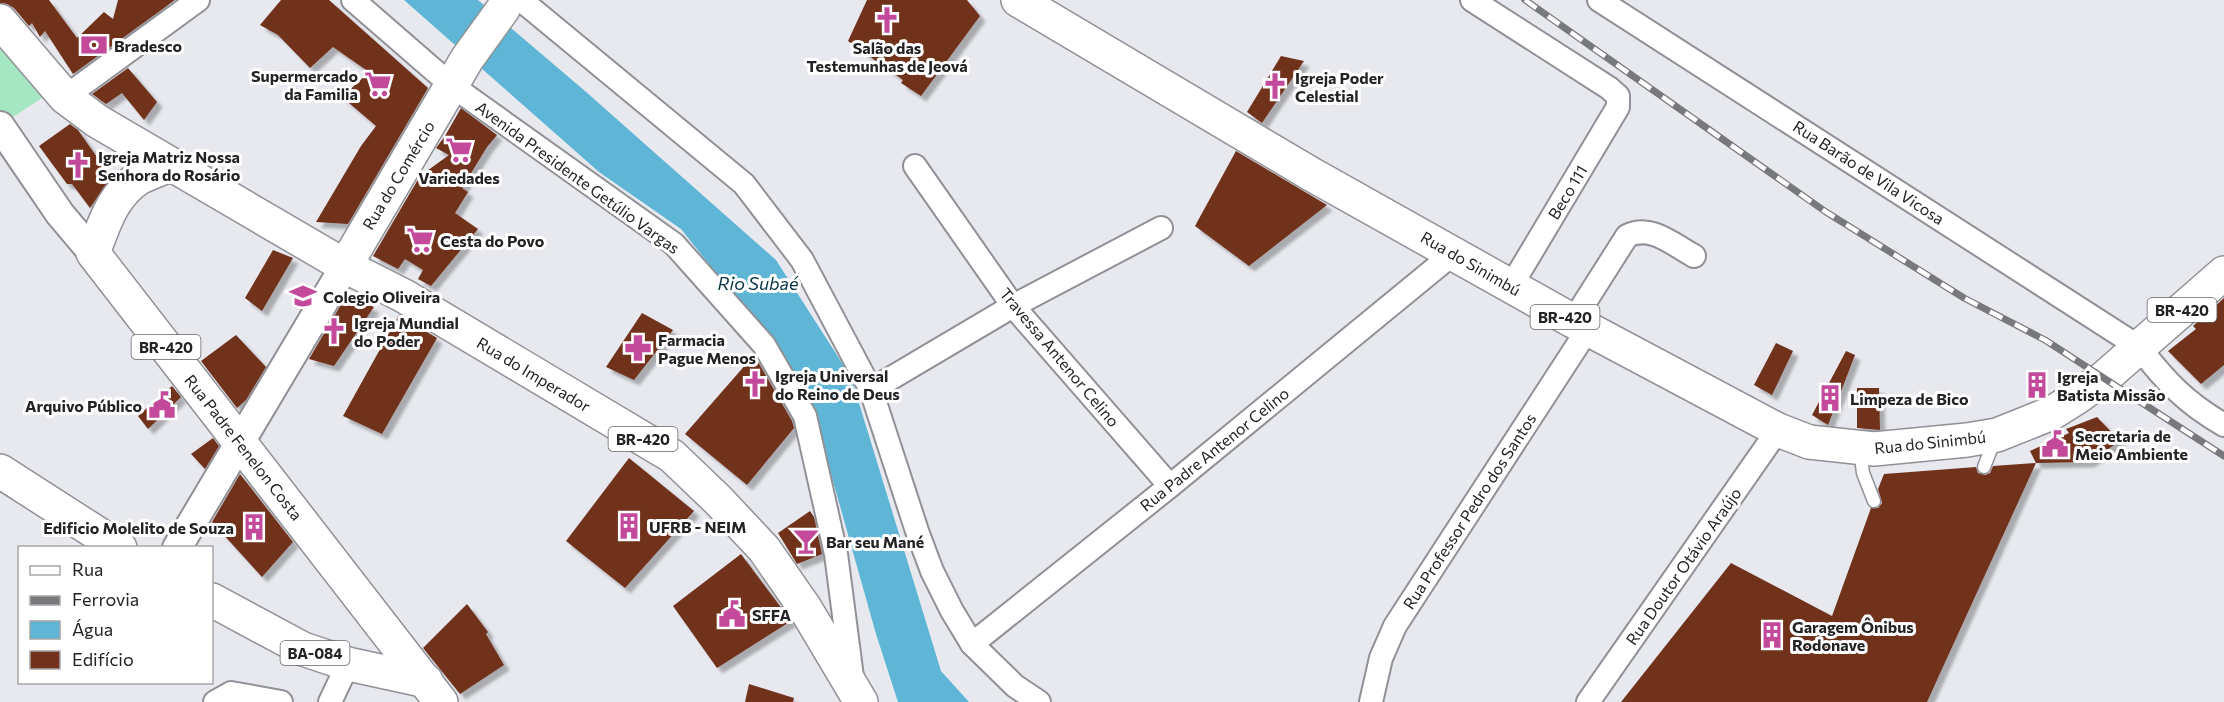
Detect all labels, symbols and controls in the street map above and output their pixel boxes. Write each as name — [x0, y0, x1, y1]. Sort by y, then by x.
church icon: Salão das Testemunhas de Jeová — [872, 5, 902, 35]
bank icon: Bradesco — [79, 30, 109, 60]
place label: Bradesco — [114, 36, 182, 55]
place label: Salão das Testemunhas de Jeová — [806, 38, 968, 75]
place label: Supermercado da Familia — [251, 66, 358, 103]
place label: Igreja Poder Celestial — [1295, 68, 1384, 105]
supermarket icon: Supermercado da Familia — [363, 69, 393, 99]
church icon: Igreja Poder Celestial — [1260, 71, 1290, 101]
street label: Avenida Presidente Getúlio Vargas — [473, 97, 683, 257]
street label: Rua Barão de Vila Vicosa — [1790, 116, 1948, 228]
street label: Rua do Comércio — [358, 117, 438, 233]
supermarket icon: Variedades — [444, 135, 474, 165]
place label: Igreja Matriz Nossa Senhora do Rosário — [98, 147, 241, 184]
church icon: Igreja Matriz Nossa Senhora do Rosário — [63, 150, 93, 180]
street label: Beco 111 — [1543, 161, 1591, 223]
place label: Variedades — [418, 168, 500, 187]
supermarket icon: Cesta do Povo — [405, 225, 435, 255]
street label: Rua do Sinimbú — [1418, 227, 1524, 299]
place label: Cesta do Povo — [440, 231, 545, 250]
water label: Rio Subaé — [717, 272, 799, 294]
school or university icon: Colegio Oliveira — [288, 281, 318, 311]
street label: Travessa Antenor Celino — [996, 284, 1124, 430]
place label: Colegio Oliveira — [323, 287, 440, 306]
road number: BR-420 — [2148, 298, 2216, 322]
road number: BR-420 — [1530, 305, 1600, 329]
place label: Igreja Mundial do Poder — [354, 313, 459, 350]
church icon: Igreja Mundial do Poder — [319, 316, 349, 346]
place label: Farmacia Pague Menos — [658, 330, 756, 367]
street label: Rua do Imperador — [474, 333, 595, 416]
pharmacy icon: Farmacia Pague Menos — [623, 333, 653, 363]
road number: BR-420 — [132, 335, 201, 359]
place label: Igreja Universal do Reino de Deus — [775, 366, 900, 403]
place label: Igreja Batista Missão — [2057, 367, 2166, 404]
church icon: Igreja Universal do Reino de Deus — [740, 369, 770, 399]
street label: Rua Padre Fenelon Costa — [181, 370, 307, 524]
building icon: Igreja Batista Missão — [2022, 370, 2052, 400]
street label: Rua Padre Antenor Celino — [1136, 383, 1292, 515]
building icon: Limpeza de Bico — [1815, 383, 1845, 413]
place label: Limpeza de Bico — [1850, 389, 1969, 408]
public building icon: Arquivo Público — [147, 390, 177, 420]
place label: Arquivo Público — [25, 396, 142, 415]
street label: Rua Professor Pedro dos Santos — [1398, 409, 1540, 613]
place label: Secretaria de Meio Ambiente — [2075, 426, 2188, 463]
road number: BR-420 — [608, 427, 678, 451]
street label: Rua do Sinimbú — [1873, 427, 1987, 457]
public building icon: Secretaria de Meio Ambiente — [2040, 429, 2070, 459]
street label: Rua Doutor Otávio Araújo — [1621, 484, 1745, 648]
building icon: UFRB - NEIM — [614, 511, 644, 541]
building icon: Edificio Molelito de Souza — [239, 512, 269, 542]
place label: UFRB - NEIM — [649, 517, 746, 536]
place label: Edificio Molelito de Souza — [43, 518, 234, 537]
bar icon: Bar seu Mané — [791, 526, 821, 556]
place label: Bar seu Mané — [826, 532, 924, 551]
legend — [18, 546, 213, 684]
text: Rua — [72, 558, 103, 580]
text: Ferrovia — [72, 588, 139, 610]
public building icon: SFFA — [717, 599, 747, 629]
place label: SFFA — [752, 605, 791, 624]
place label: Garagem Ônibus Rodonave — [1792, 617, 1914, 654]
text: Água — [72, 618, 113, 640]
building icon: Garagem Ônibus Rodonave — [1757, 620, 1787, 650]
road number: BA-084 — [280, 641, 350, 665]
text: Edifício — [72, 648, 134, 670]

